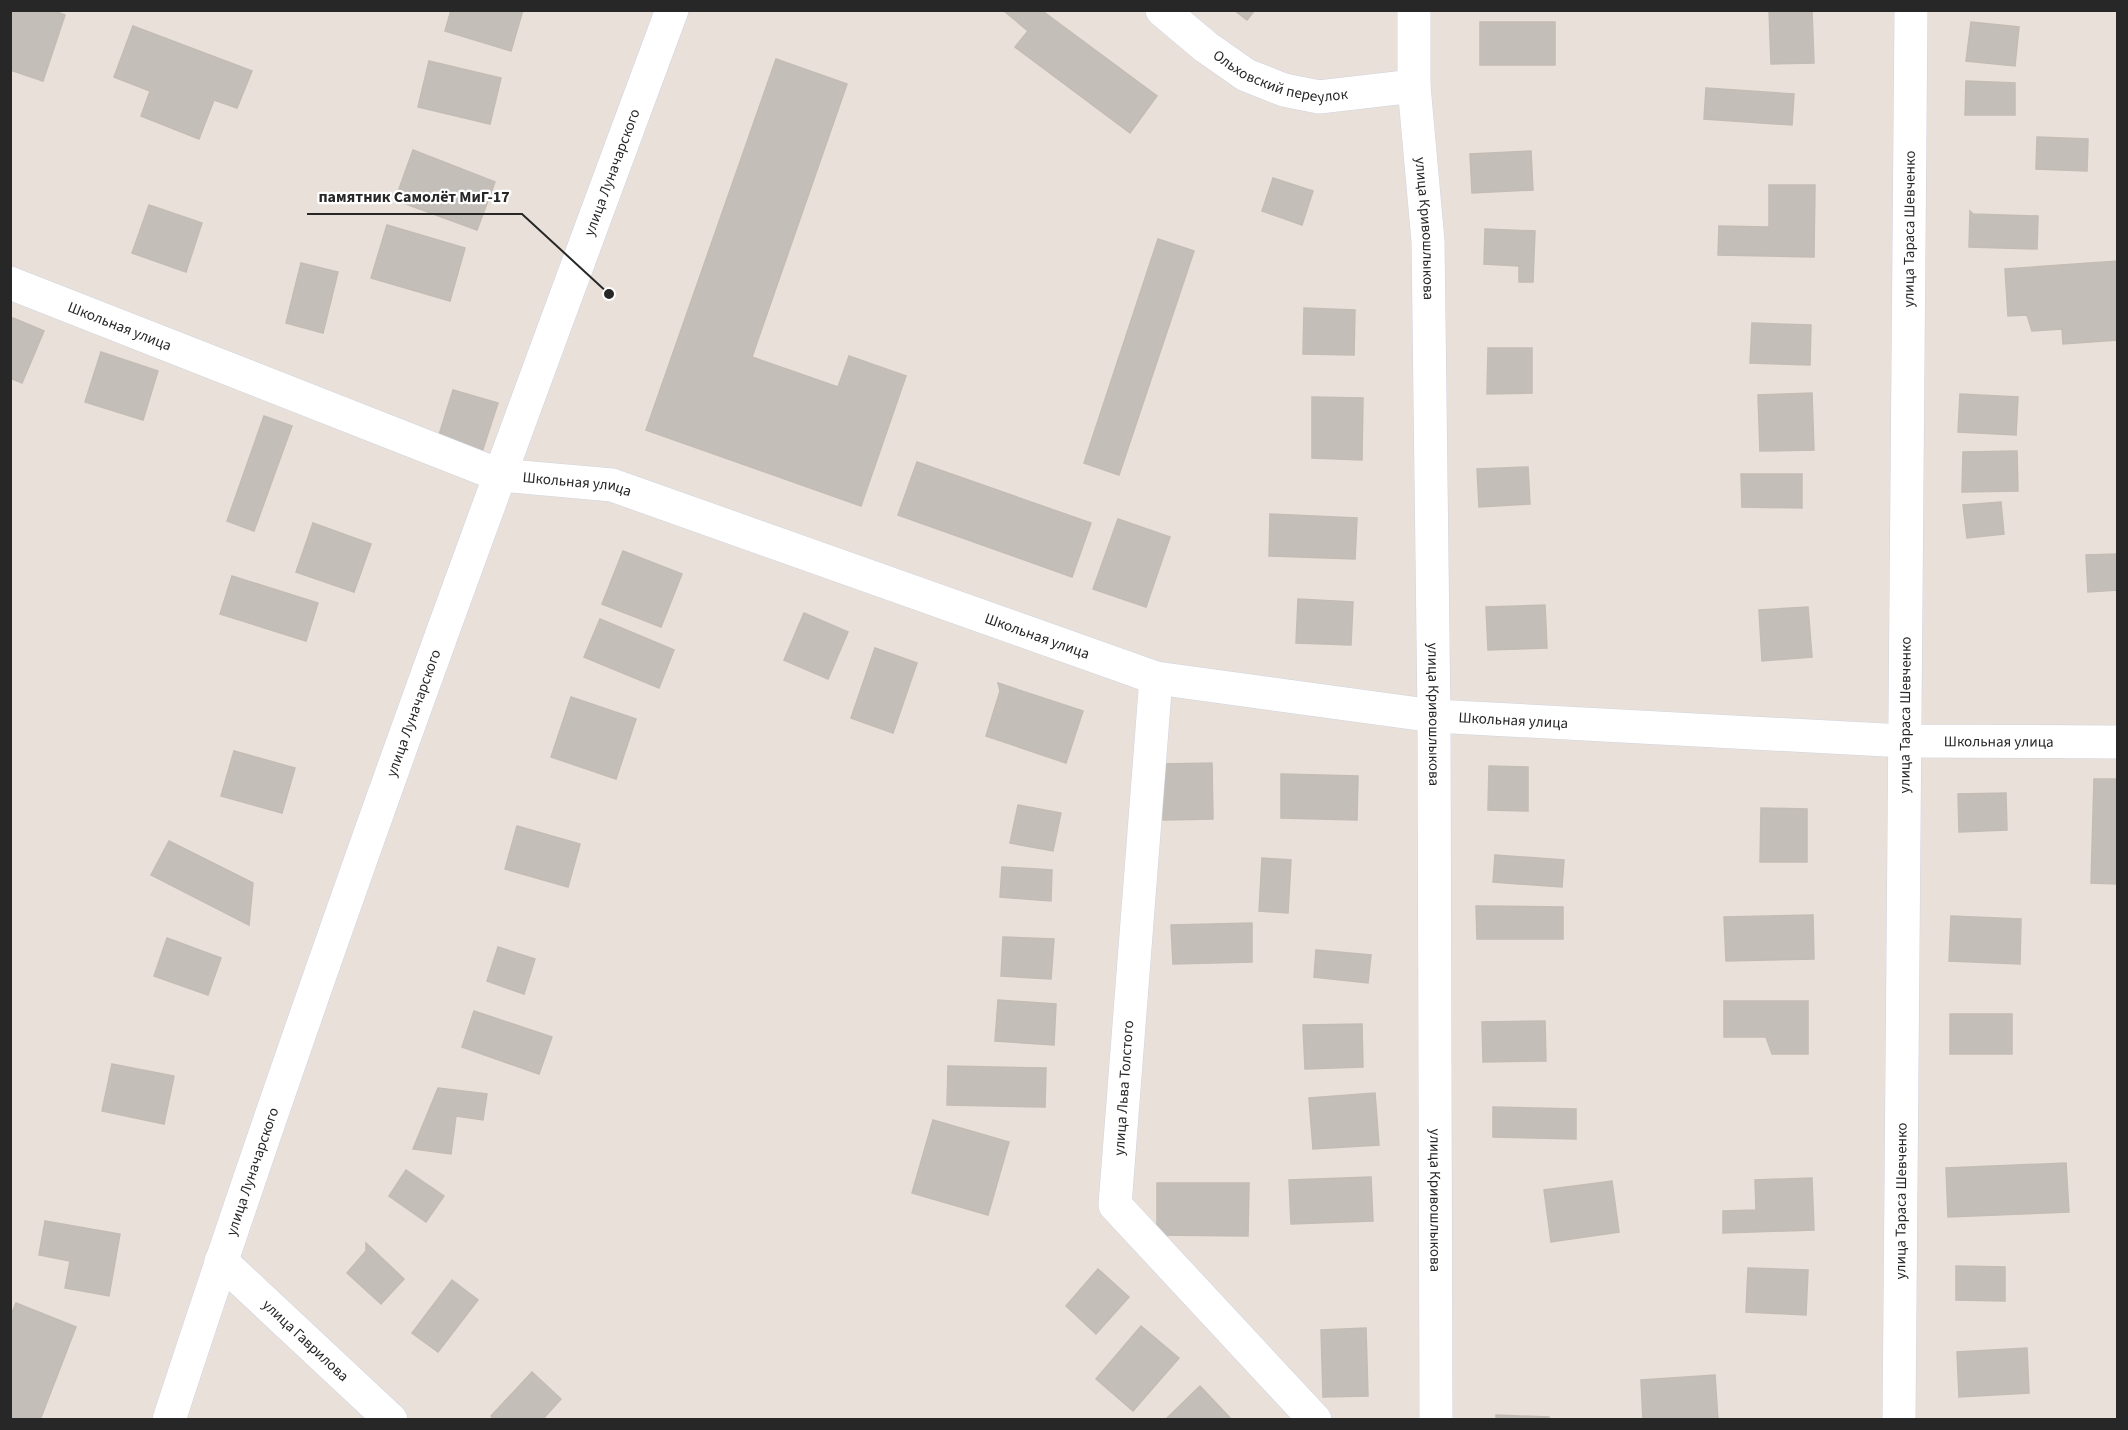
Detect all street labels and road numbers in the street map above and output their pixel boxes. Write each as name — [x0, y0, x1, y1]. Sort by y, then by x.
street label: Ольховский переулок — [1209, 45, 1349, 108]
street label: улица Луначарского — [579, 106, 645, 239]
street label: улица Тараса Шевченко — [1898, 151, 1920, 308]
street label: улица Кривошлыкова — [1410, 156, 1439, 300]
street label: Школьная улица — [65, 296, 175, 356]
street label: Школьная улица — [522, 467, 635, 502]
street label: Школьная улица — [982, 608, 1093, 664]
street label: улица Тараса Шевченко — [1894, 637, 1916, 794]
street label: улица Кривошлыкова — [1423, 642, 1445, 786]
street label: улица Луначарского — [381, 646, 446, 780]
street label: Школьная улица — [1458, 707, 1569, 734]
street label: Школьная улица — [1944, 731, 2054, 752]
street label: улица Льва Толстого — [1109, 1020, 1139, 1156]
street label: улица Луначарского — [221, 1105, 284, 1238]
street label: улица Тараса Шевченко — [1890, 1122, 1912, 1280]
street label: улица Кривошлыкова — [1425, 1129, 1446, 1272]
street label: улица Гаврилова — [258, 1294, 354, 1386]

